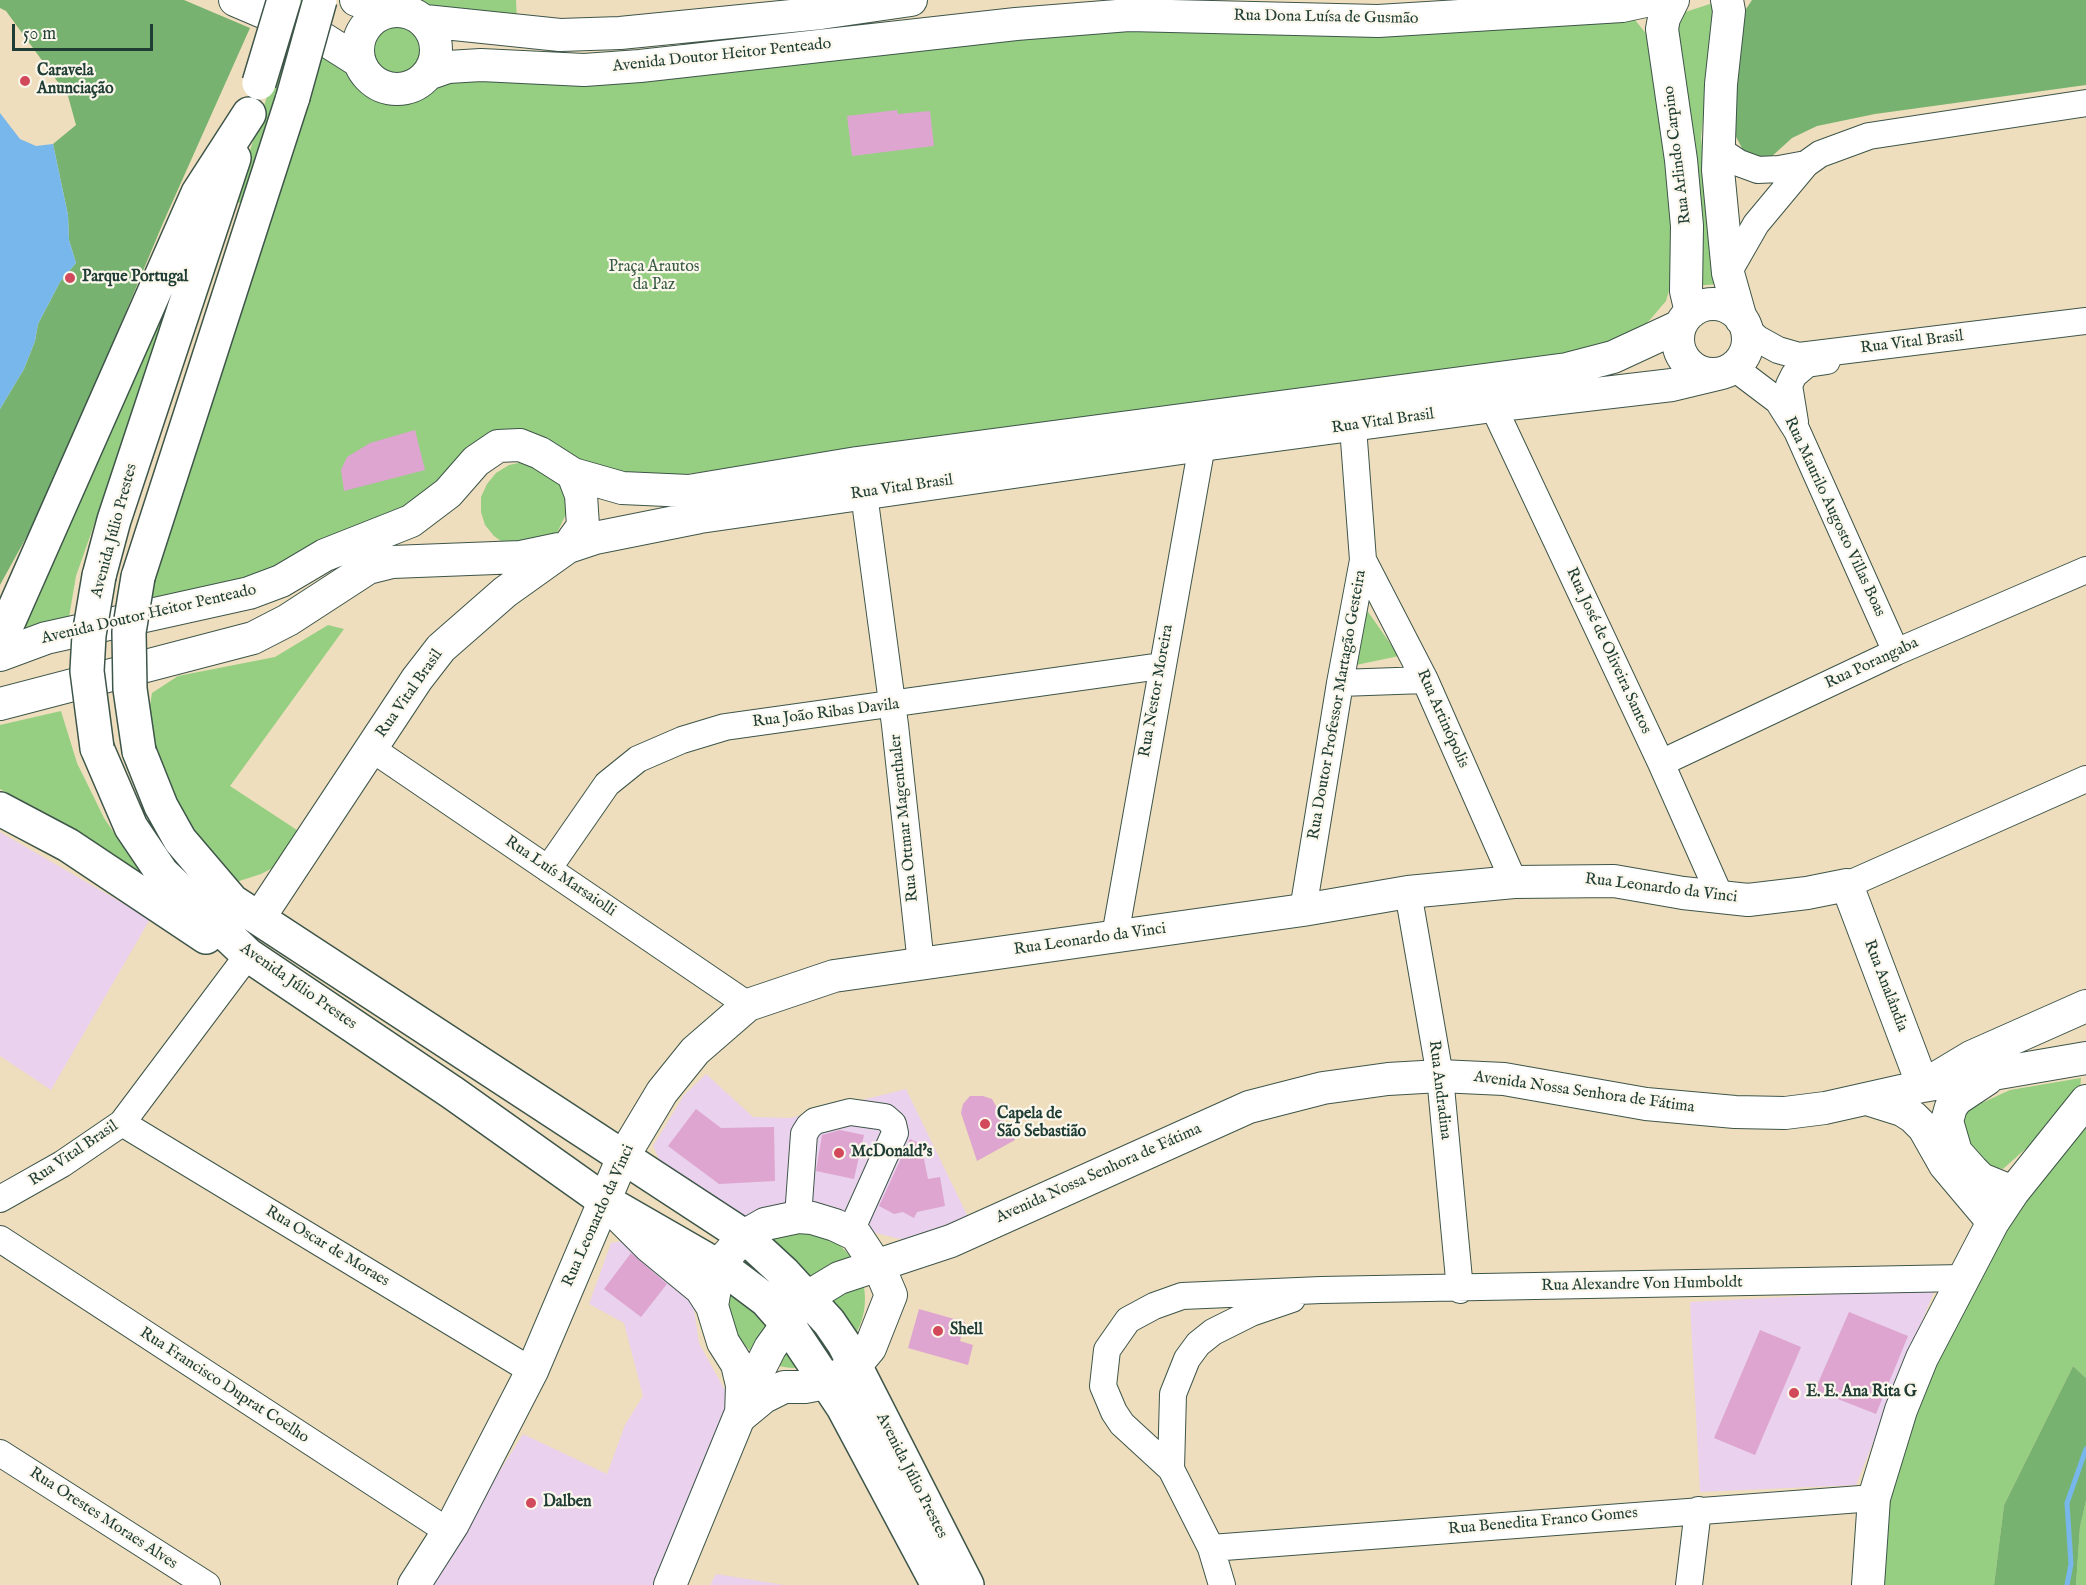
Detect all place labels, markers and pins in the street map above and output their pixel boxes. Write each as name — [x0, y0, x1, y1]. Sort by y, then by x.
place label: Caravela Anunciação — [37, 62, 114, 100]
marker: Caravela Anunciação — [18, 74, 32, 88]
place label: Parque Portugal — [82, 268, 188, 288]
marker: Parque Portugal — [63, 271, 77, 285]
place label: Capela de São Sebastião — [997, 1105, 1086, 1143]
marker: Capela de São Sebastião — [978, 1117, 992, 1131]
place label: McDonald's — [851, 1143, 932, 1163]
marker: McDonald's — [832, 1146, 846, 1160]
place label: Shell — [950, 1321, 983, 1341]
marker: Shell — [931, 1324, 945, 1338]
place label: E. E. Ana Rita G — [1806, 1383, 1917, 1403]
marker: E. E. Ana Rita G — [1787, 1386, 1801, 1400]
place label: Dalben — [543, 1493, 592, 1513]
marker: Dalben — [524, 1496, 538, 1510]

